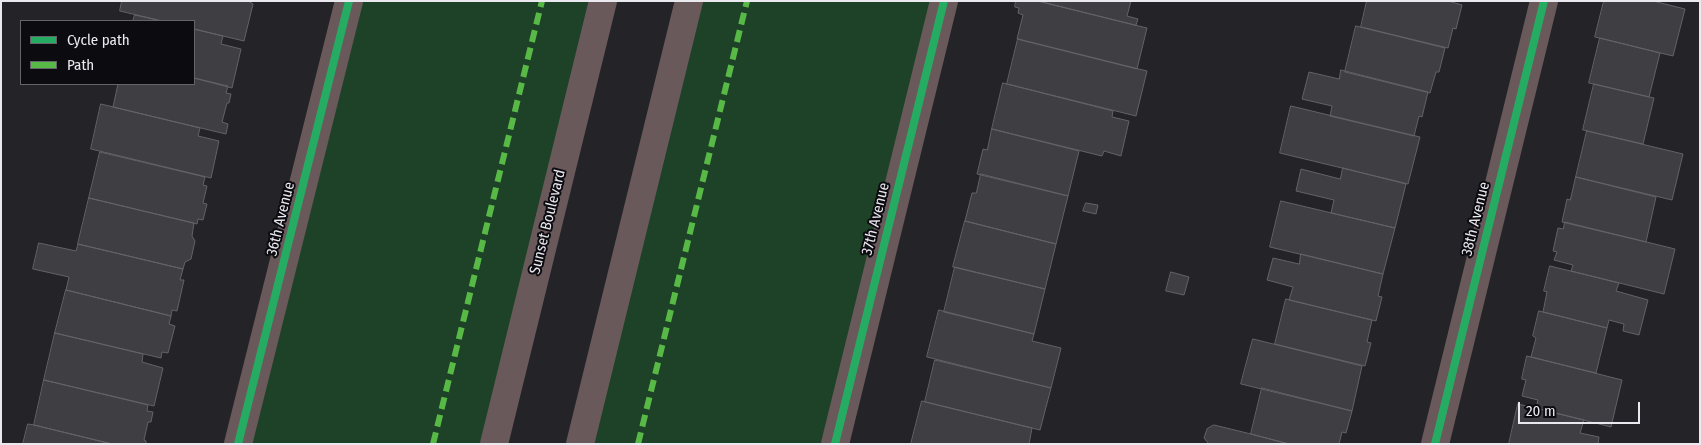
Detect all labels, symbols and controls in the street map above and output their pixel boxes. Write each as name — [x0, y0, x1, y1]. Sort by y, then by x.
legend — [20, 20, 195, 85]
text: Cycle path — [67, 31, 130, 49]
text: Path — [67, 56, 94, 74]
street label: Sunset Boulevard — [526, 168, 570, 276]
street label: 36th Avenue — [263, 180, 299, 258]
street label: 38th Avenue — [1458, 180, 1494, 258]
street label: 37th Avenue — [858, 181, 894, 257]
scale bar — [1521, 392, 1644, 424]
text: 20 m — [1526, 402, 1556, 420]

